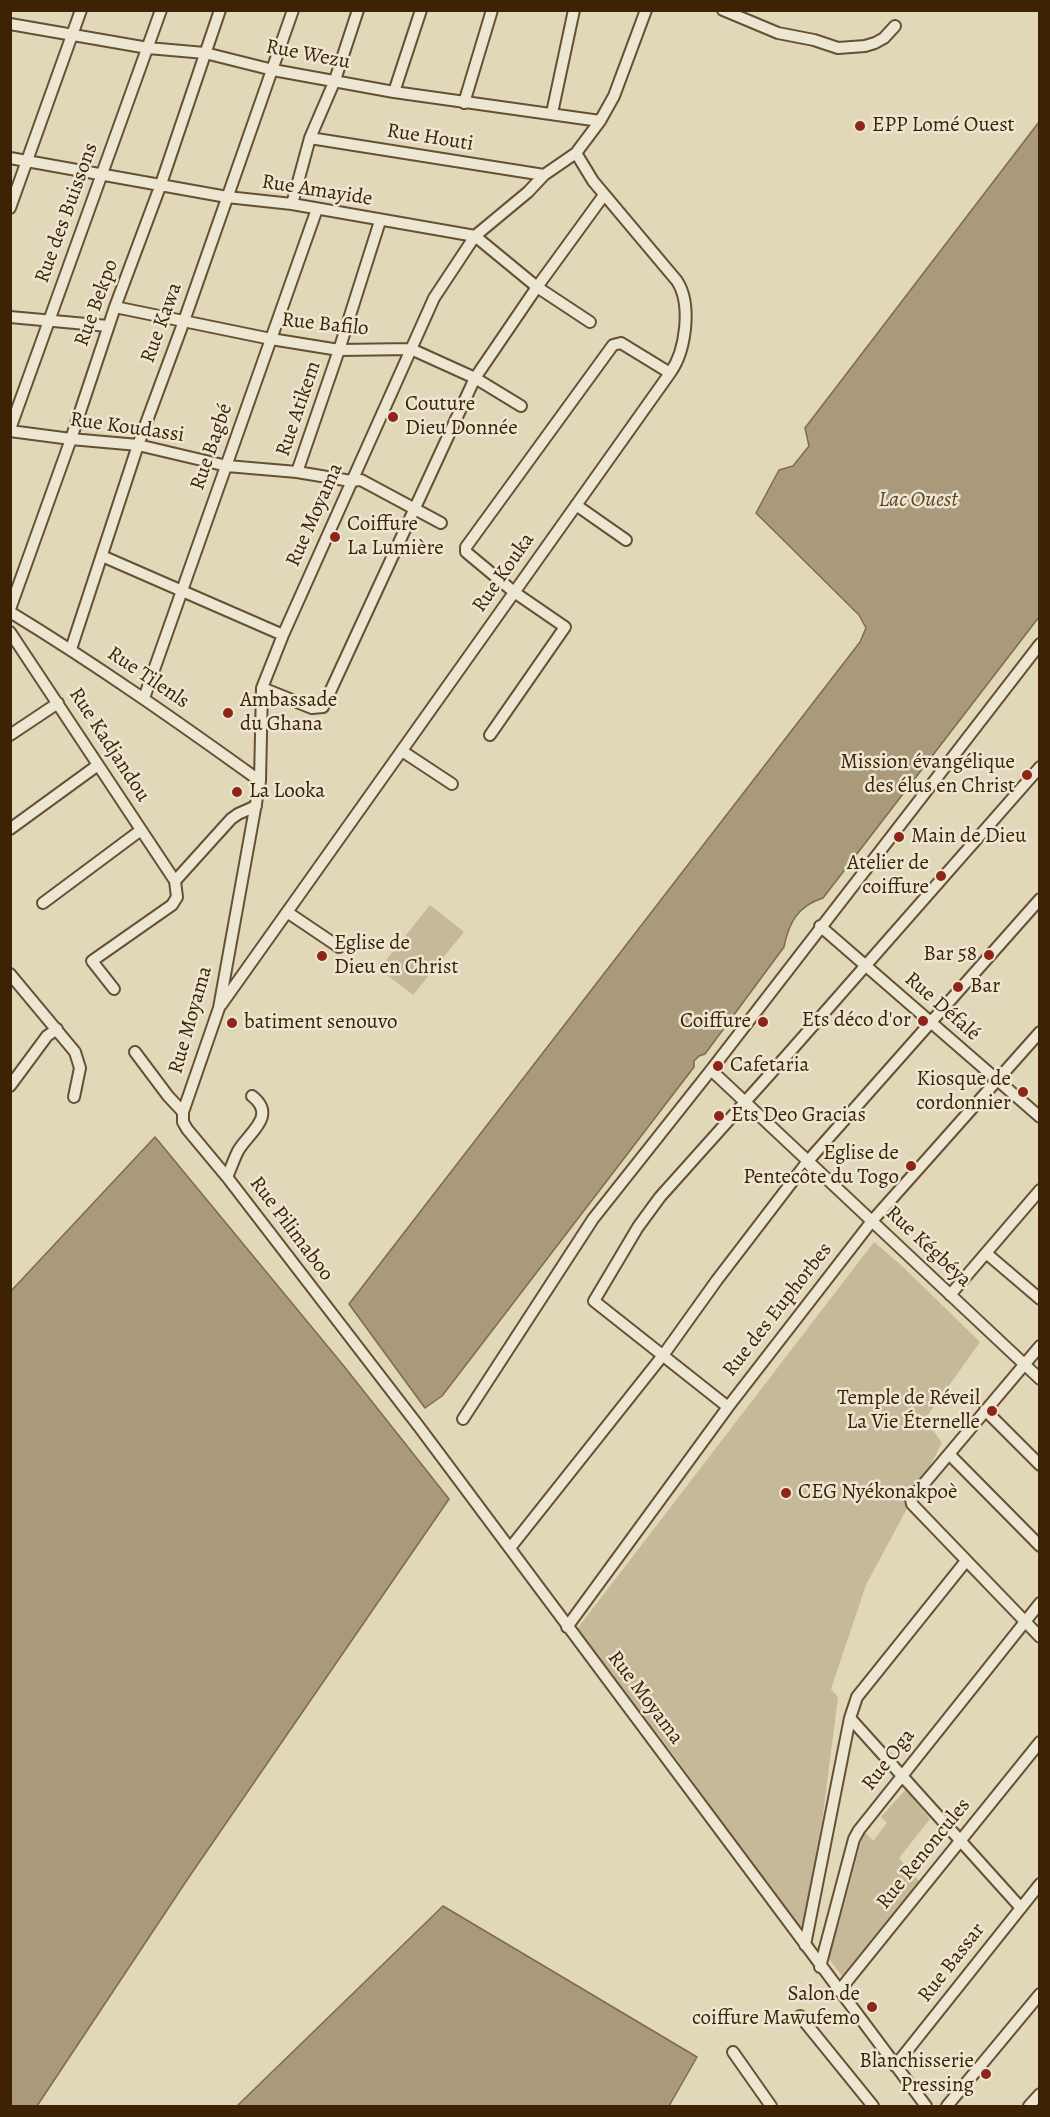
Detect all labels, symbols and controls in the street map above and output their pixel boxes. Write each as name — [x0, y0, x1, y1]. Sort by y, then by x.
street label: Rue Wezu — [264, 34, 352, 76]
place label: EPP Lomé Ouest — [872, 113, 1015, 139]
street label: Rue Houti — [385, 119, 475, 157]
marker: EPP Lomé Ouest — [853, 119, 867, 133]
street label: Rue des Buissons — [30, 139, 104, 287]
street label: Rue Amayide — [260, 170, 374, 212]
street label: Rue Bekpo — [70, 256, 124, 350]
street label: Rue Kawa — [136, 279, 188, 367]
street label: Rue Bafilo — [280, 308, 370, 342]
street label: Rue Atikem — [271, 358, 327, 460]
place label: Couture Dieu Donnée — [405, 392, 518, 442]
street label: Rue Bagbé — [185, 400, 239, 494]
street label: Rue Koudassi — [68, 407, 186, 449]
marker: Couture Dieu Donnée — [386, 410, 400, 424]
street label: Rue Moyama — [281, 459, 349, 571]
water label: Lac Ouest — [878, 488, 958, 514]
place label: Coiffure La Lumière — [347, 512, 444, 562]
street label: Rue Kouka — [467, 528, 541, 618]
marker: Coiffure La Lumière — [328, 530, 342, 544]
street label: Rue Tilenls — [102, 641, 194, 715]
street label: Rue Kadjandou — [63, 683, 155, 807]
place label: Ambassade du Ghana — [240, 688, 337, 738]
marker: Ambassade du Ghana — [221, 706, 235, 720]
place label: Mission évangélique des élus en Christ — [840, 750, 1015, 800]
marker: Mission évangélique des élus en Christ — [1020, 768, 1034, 782]
place label: La Looka — [249, 779, 325, 805]
marker: La Looka — [230, 785, 244, 799]
place label: Main de Dieu — [911, 824, 1026, 850]
marker: Main de Dieu — [892, 830, 906, 844]
place label: Atelier de coiffure — [847, 851, 929, 901]
marker: Atelier de coiffure — [934, 869, 948, 883]
place label: Eglise de Dieu en Christ — [334, 931, 458, 981]
place label: Bar 58 — [923, 942, 977, 968]
marker: Bar 58 — [982, 948, 996, 962]
marker: Eglise de Dieu en Christ — [315, 949, 329, 963]
street label: Rue Moyama — [164, 963, 218, 1077]
street label: Rue Défalé — [899, 967, 985, 1047]
place label: Bar — [970, 974, 1000, 1000]
marker: Bar — [951, 980, 965, 994]
place label: Ets déco d'or — [802, 1008, 911, 1034]
place label: Coiffure — [680, 1009, 751, 1035]
place label: batiment senouvo — [244, 1010, 397, 1036]
marker: Ets déco d'or — [916, 1014, 930, 1028]
marker: Coiffure — [756, 1015, 770, 1029]
marker: batiment senouvo — [225, 1016, 239, 1030]
place label: Cafetaria — [730, 1053, 809, 1079]
marker: Cafetaria — [711, 1059, 725, 1073]
place label: Kiosque de cordonnier — [916, 1067, 1011, 1117]
marker: Kiosque de cordonnier — [1016, 1085, 1030, 1099]
place label: Ets Deo Gracias — [731, 1103, 866, 1129]
marker: Ets Deo Gracias — [712, 1109, 726, 1123]
place label: Eglise de Pentecôte du Togo — [743, 1141, 899, 1191]
marker: Eglise de Pentecôte du Togo — [904, 1159, 918, 1173]
street label: Rue Pilimaboo — [244, 1172, 338, 1286]
street label: Rue Kégbéya — [880, 1201, 976, 1293]
street label: Rue des Euphorbes — [718, 1238, 838, 1382]
place label: Temple de Réveil La Vie Éternelle — [837, 1386, 980, 1436]
marker: Temple de Réveil La Vie Éternelle — [985, 1404, 999, 1418]
place label: CEG Nyékonakpoè — [798, 1480, 957, 1506]
marker: CEG Nyékonakpoè — [779, 1486, 793, 1500]
street label: Rue Moyama — [602, 1646, 688, 1750]
street label: Rue Oga — [857, 1724, 921, 1796]
street label: Rue Renoncules — [872, 1793, 976, 1915]
street label: Rue Bassar — [913, 1918, 991, 2008]
place label: Salon de coiffure Mawufemo — [692, 1982, 860, 2032]
marker: Salon de coiffure Mawufemo — [865, 2000, 879, 2014]
place label: Blanchisserie Pressing — [859, 2049, 974, 2099]
marker: Blanchisserie Pressing — [979, 2067, 993, 2081]

